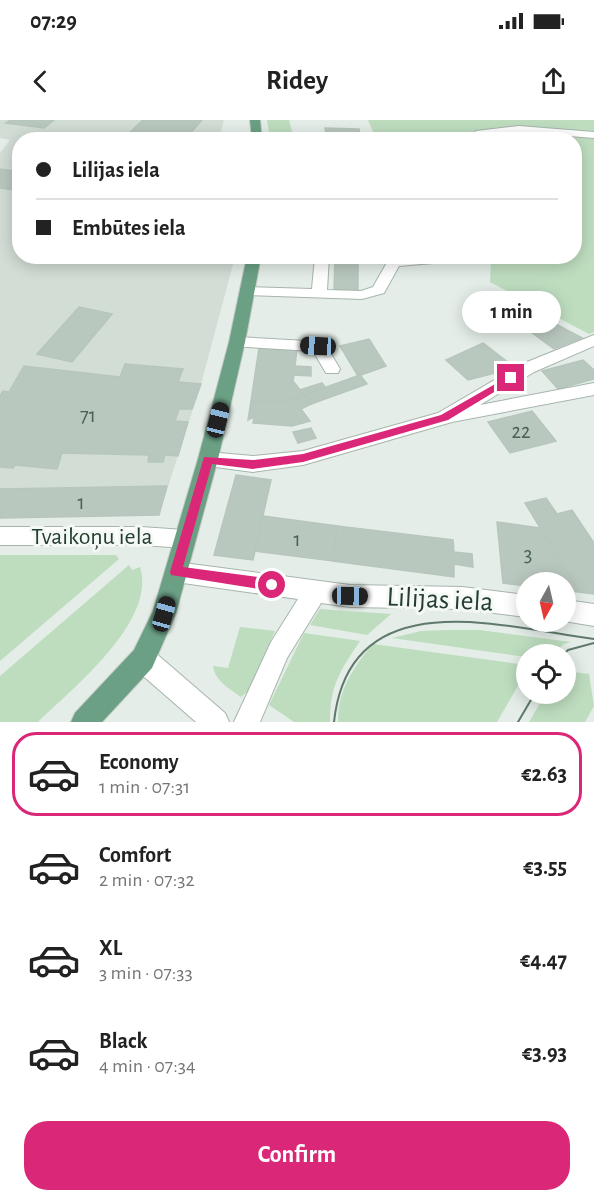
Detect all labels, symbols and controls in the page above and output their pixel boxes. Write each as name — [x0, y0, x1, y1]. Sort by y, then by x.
text: 07:29 — [30, 10, 77, 32]
icon: back — [24, 65, 57, 98]
icon: share — [537, 65, 570, 98]
text: Ridey — [266, 67, 328, 94]
text: Lilijas iela — [72, 159, 160, 181]
text: Embūtes iela — [72, 217, 186, 239]
callout: 1 min — [462, 291, 560, 333]
text: 1 min — [490, 302, 533, 322]
car — [300, 336, 336, 356]
route end — [497, 364, 524, 391]
car — [205, 400, 231, 440]
house number: 71 — [80, 405, 96, 426]
house number: 22 — [511, 421, 531, 442]
house number: 1 — [77, 492, 85, 513]
street label: Tvaikoņu iela — [31, 525, 153, 550]
house number: 1 — [293, 529, 301, 550]
house number: 3 — [524, 544, 532, 565]
route start — [258, 571, 285, 598]
north arrow — [516, 572, 576, 632]
map controls — [516, 572, 576, 704]
street label: Lilijas iela — [386, 583, 494, 617]
car — [332, 587, 368, 605]
car — [150, 594, 178, 634]
button: locate — [516, 644, 576, 704]
icon: car — [27, 747, 81, 801]
text: Economy — [99, 751, 179, 773]
text: €2.63 — [521, 763, 567, 785]
text: 1 min · 07:31 — [99, 777, 190, 797]
icon: car — [27, 840, 81, 894]
text: Comfort — [99, 844, 171, 866]
text: €3.55 — [523, 856, 567, 878]
text: 2 min · 07:32 — [99, 870, 195, 890]
icon: car — [27, 933, 81, 987]
text: XL — [99, 937, 122, 959]
text: €4.47 — [520, 949, 567, 971]
text: 3 min · 07:33 — [99, 963, 193, 983]
icon: car — [27, 1026, 81, 1080]
text: Black — [99, 1030, 147, 1052]
text: €3.93 — [522, 1042, 567, 1064]
text: 4 min · 07:34 — [99, 1056, 196, 1076]
button: Confirm — [24, 1121, 570, 1190]

